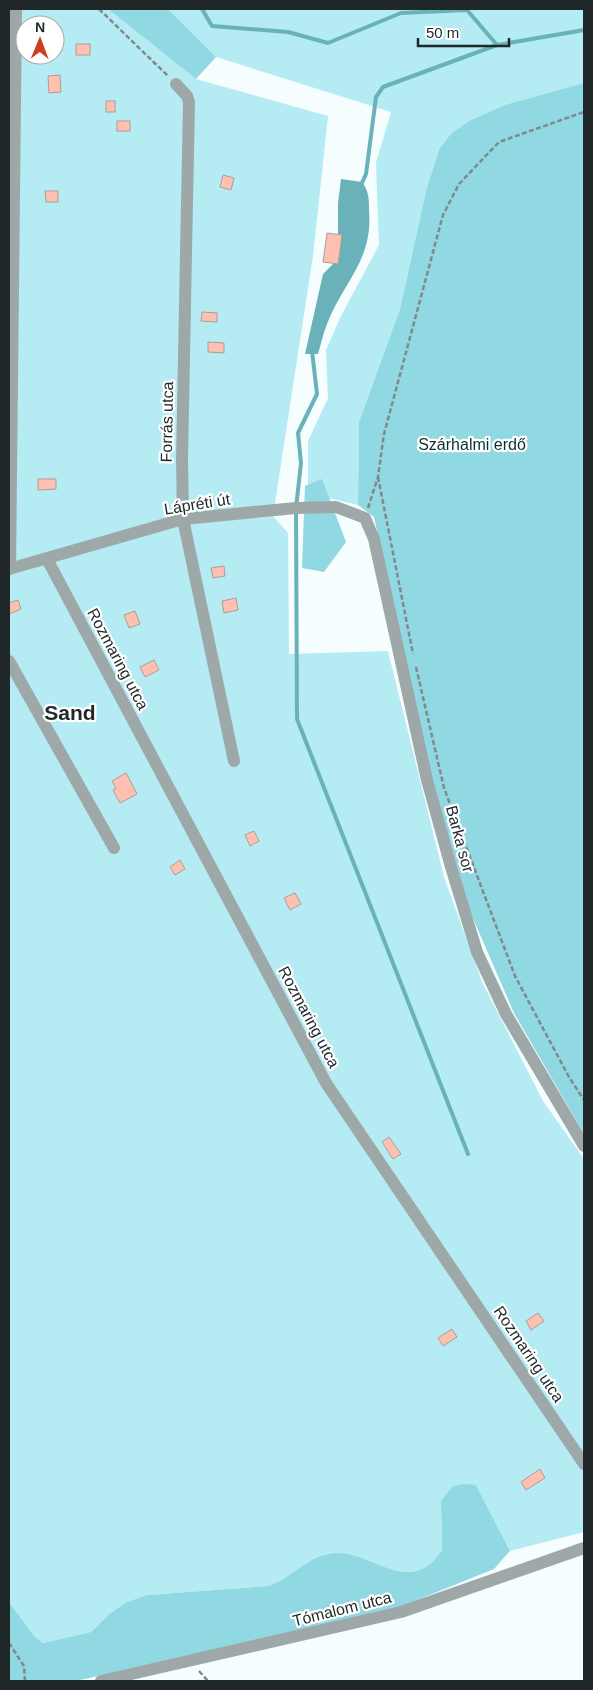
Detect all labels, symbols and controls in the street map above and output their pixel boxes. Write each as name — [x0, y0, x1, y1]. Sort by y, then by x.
north arrow — [15, 15, 65, 65]
scale bar — [418, 15, 509, 47]
text: N — [35, 19, 45, 35]
text: 50 m — [426, 24, 459, 41]
street label: Forrás utca — [158, 381, 176, 463]
park label: Szárhalmi erdő — [418, 436, 526, 453]
street label: Lápréti út — [163, 490, 232, 518]
street label: Rozmaring utca — [84, 606, 152, 713]
district label: Sand — [44, 701, 96, 724]
street label: Barka sor — [443, 804, 477, 875]
street label: Rozmaring utca — [275, 964, 343, 1071]
street label: Rozmaring utca — [491, 1303, 567, 1405]
street label: Tómalom utca — [291, 1588, 393, 1630]

